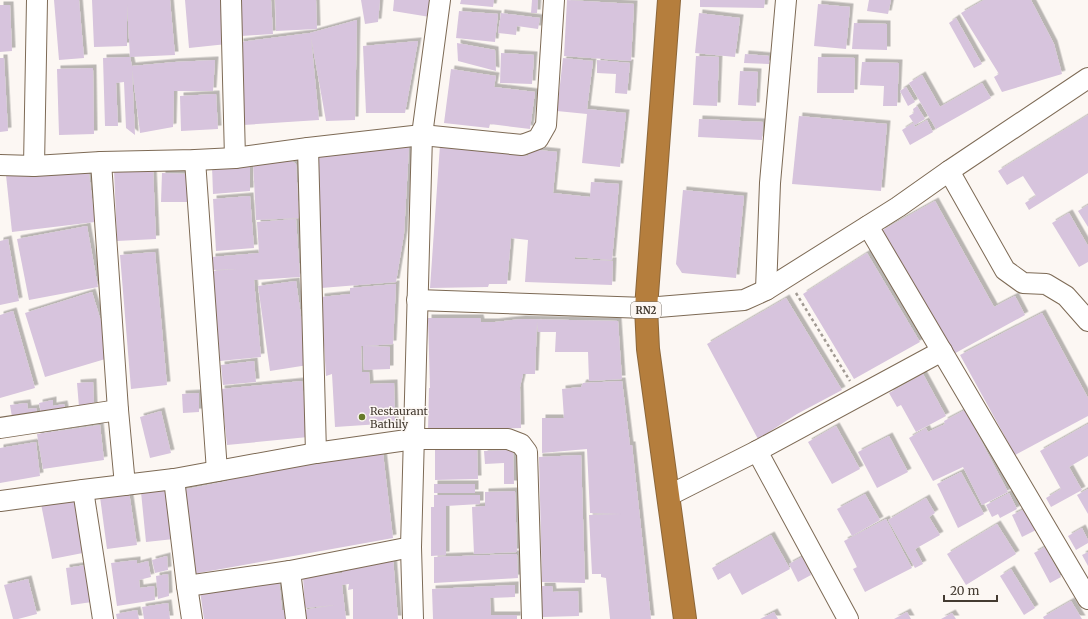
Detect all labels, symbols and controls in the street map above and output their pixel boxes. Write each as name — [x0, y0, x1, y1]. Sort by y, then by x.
road number: RN2 — [631, 302, 661, 318]
place label: Restaurant Bathily — [370, 404, 429, 431]
marker: Restaurant Bathily — [357, 412, 367, 422]
scale bar — [944, 577, 997, 603]
text: 20 m — [950, 583, 979, 598]

